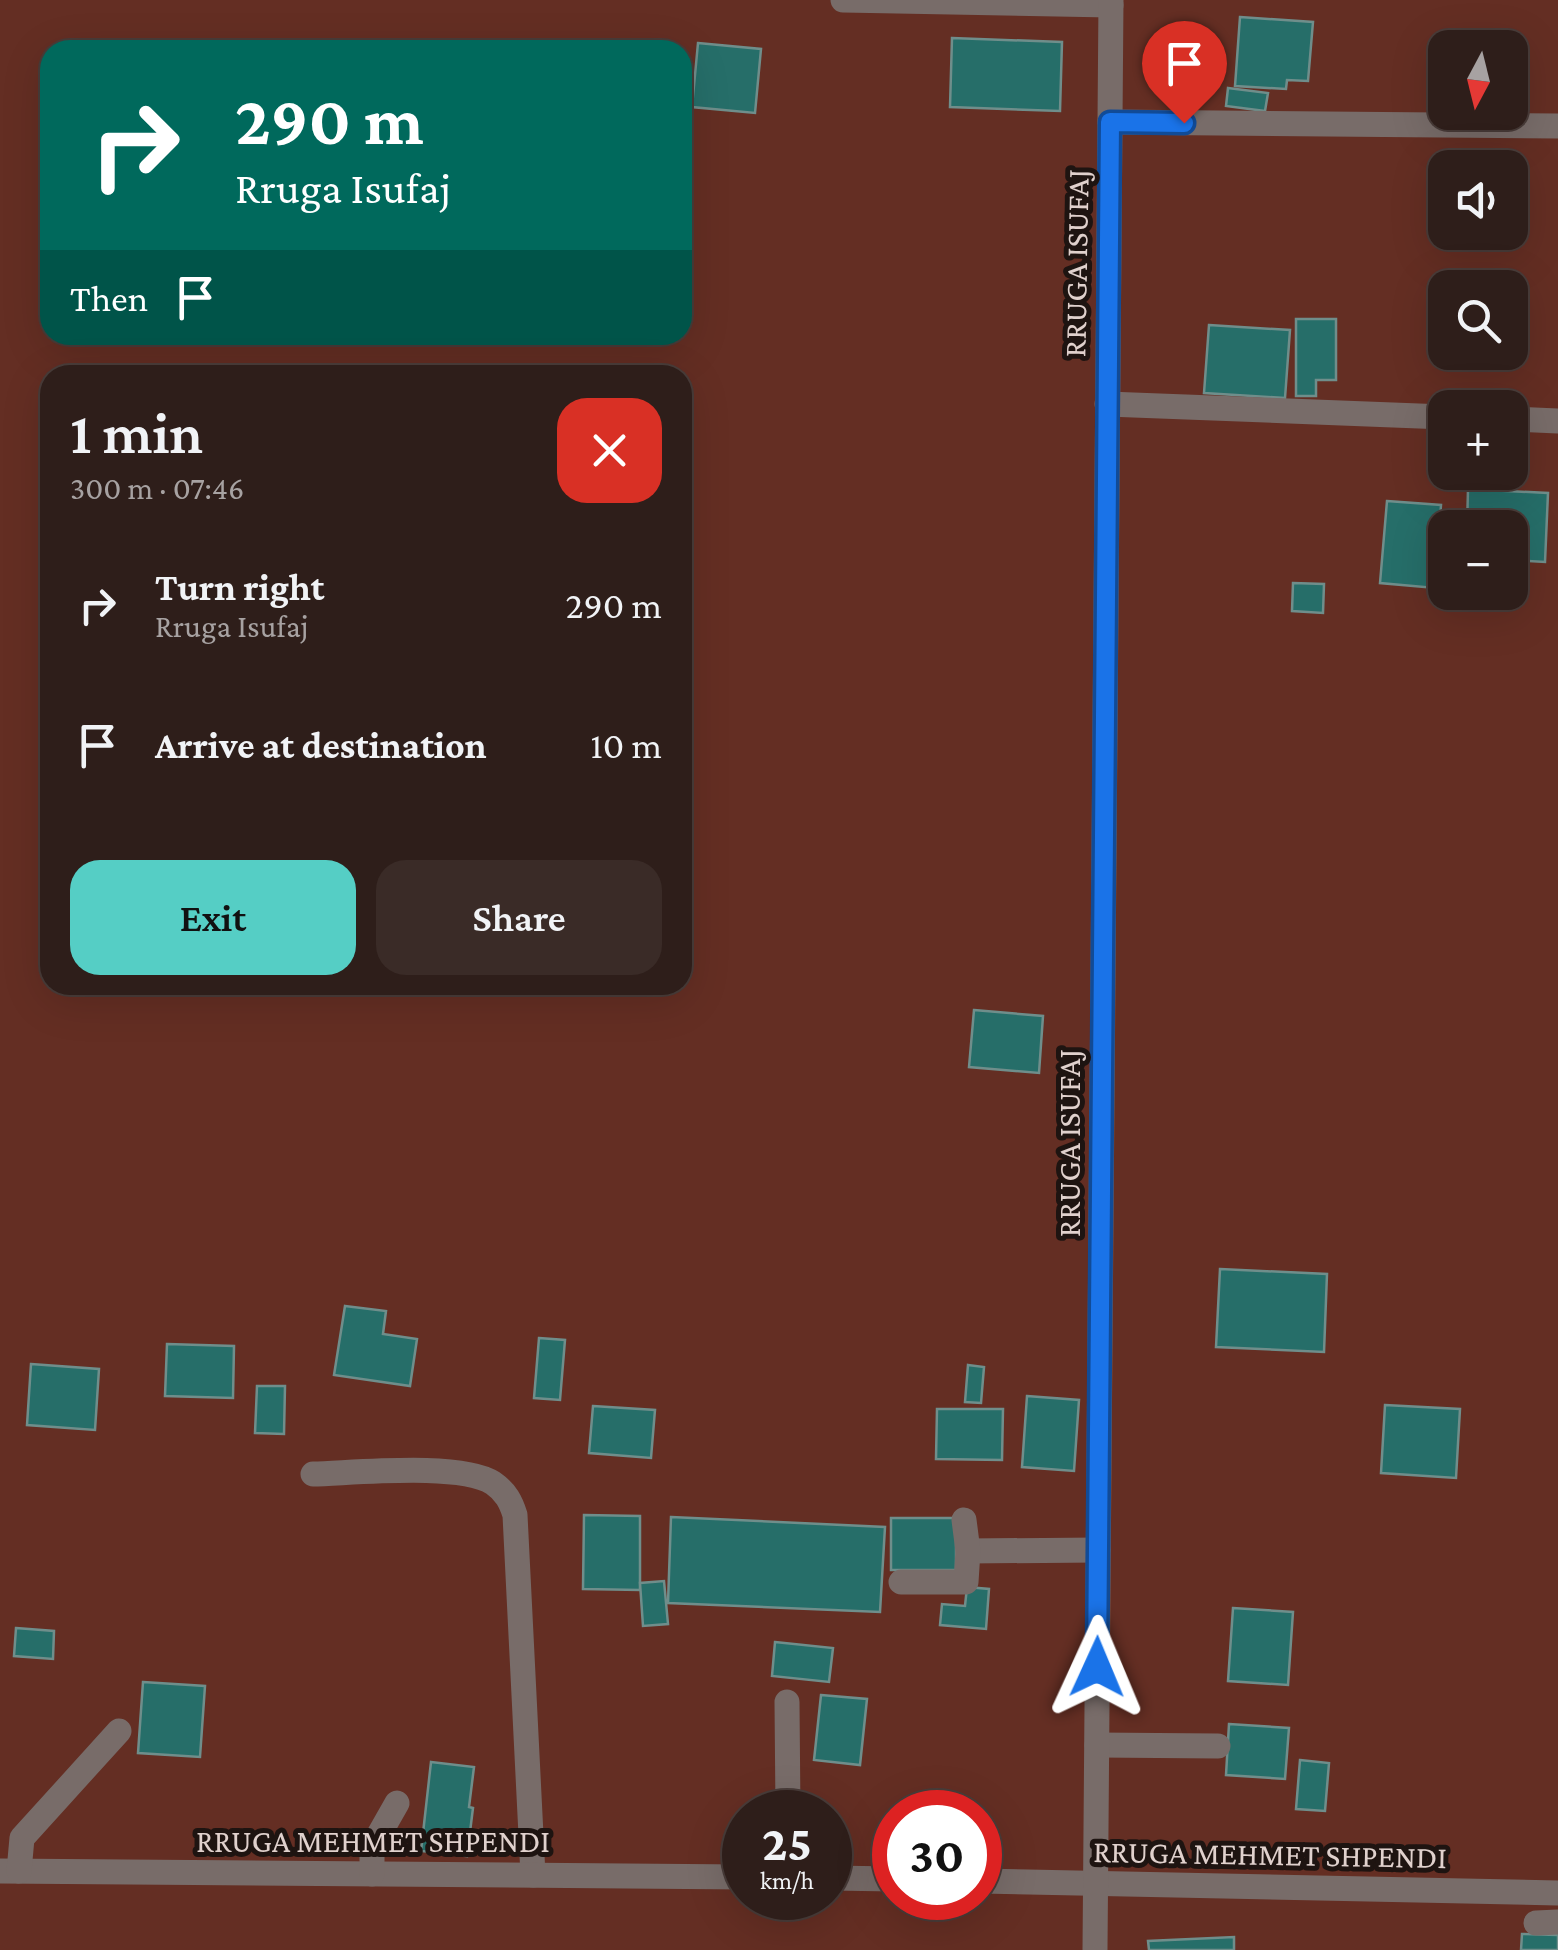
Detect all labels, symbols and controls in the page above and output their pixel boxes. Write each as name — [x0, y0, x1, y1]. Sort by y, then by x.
pin — [1142, 21, 1227, 124]
north arrow — [1428, 30, 1528, 130]
map controls — [1428, 30, 1528, 610]
icon: arrive — [1157, 36, 1212, 91]
icon: right — [70, 80, 200, 210]
text: 290 m — [235, 81, 424, 159]
button: sound — [1428, 150, 1528, 250]
text: Rruga Isufaj — [235, 163, 451, 213]
street label: RRUGA ISUFAJ — [1056, 168, 1096, 358]
icon: arrive — [168, 270, 223, 325]
button: search — [1428, 270, 1528, 370]
text: Then — [70, 277, 148, 319]
button: + — [1428, 390, 1528, 490]
button: close — [557, 398, 662, 503]
text: 1 min — [70, 399, 203, 466]
text: 300 m · 07:46 — [70, 470, 244, 506]
button: − — [1428, 510, 1528, 610]
text: Turn right — [155, 566, 324, 608]
icon: right — [70, 578, 125, 633]
text: 290 m — [565, 584, 662, 626]
text: Rruga Isufaj — [155, 608, 308, 644]
icon: arrive — [70, 718, 125, 773]
text: Arrive at destination — [155, 724, 487, 766]
text: 10 m — [590, 724, 662, 766]
button: Exit — [70, 860, 356, 975]
button: Share — [376, 860, 662, 975]
street label: RRUGA ISUFAJ — [1051, 1049, 1087, 1237]
position arrow — [1045, 1615, 1149, 1719]
speed limit sign: 30 — [872, 1790, 1002, 1920]
text: 25 — [762, 1815, 812, 1871]
street label: RRUGA MEHMET SHPENDI — [196, 1823, 550, 1859]
street label: RRUGA MEHMET SHPENDI — [1093, 1833, 1447, 1875]
text: km/h — [760, 1867, 814, 1894]

